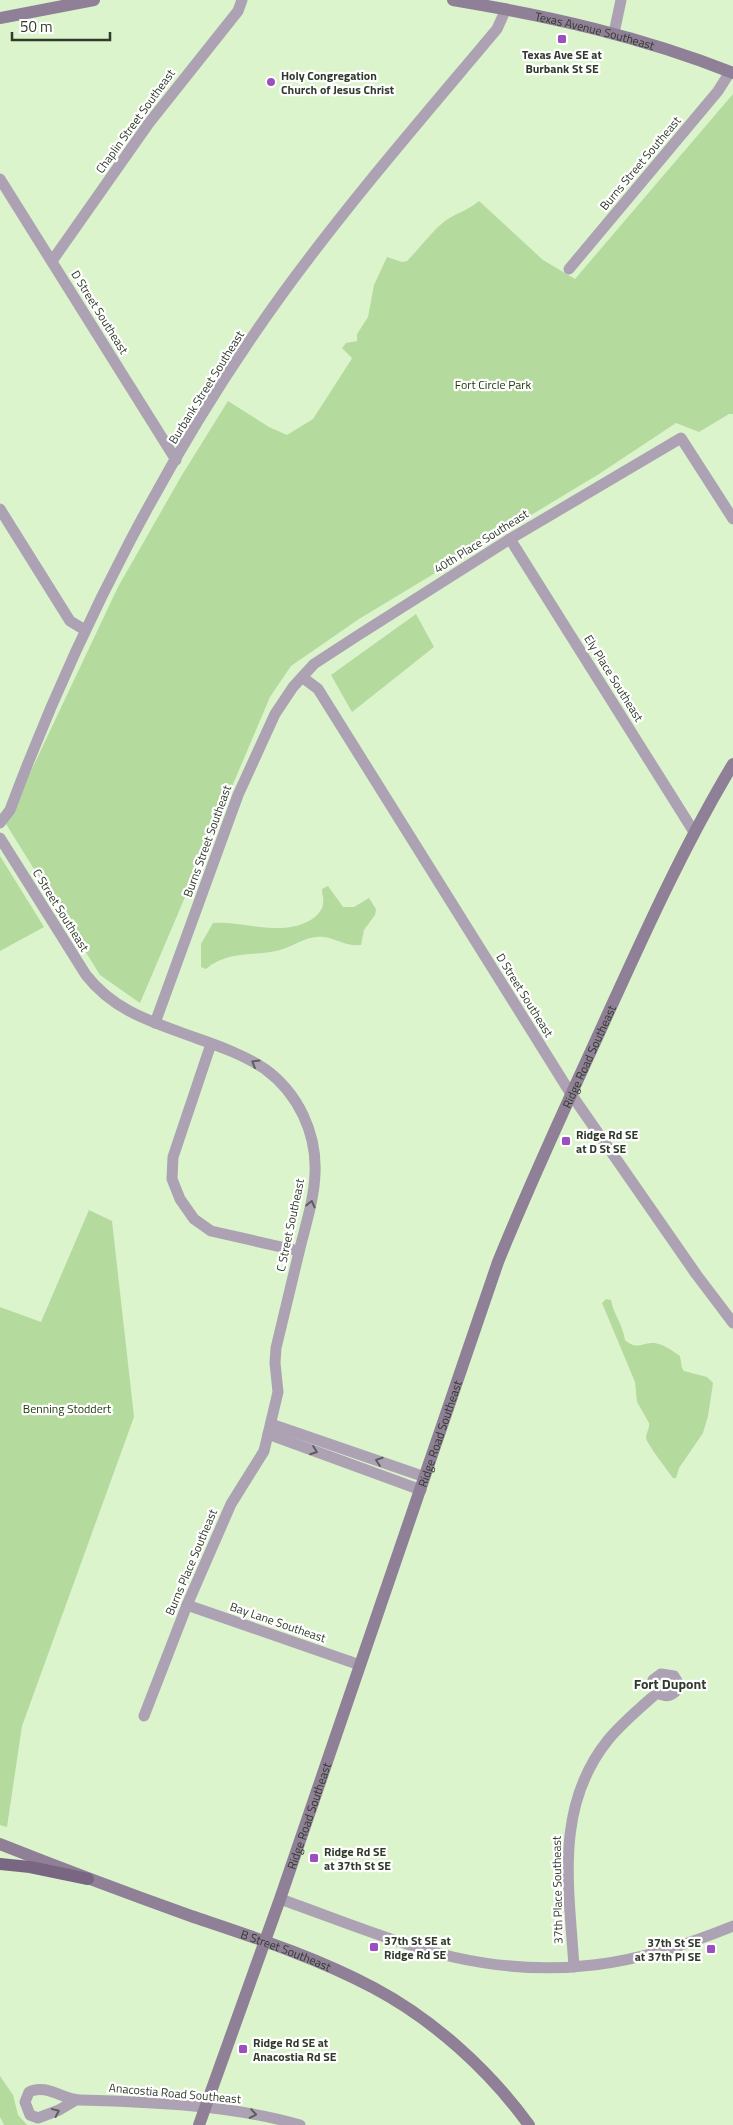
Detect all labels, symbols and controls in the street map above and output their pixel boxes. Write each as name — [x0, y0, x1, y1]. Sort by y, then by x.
street label: Texas Avenue Southeast — [533, 6, 658, 55]
scale bar — [12, 10, 110, 42]
text: 50 m — [20, 15, 53, 38]
marker: Texas Ave SE at Burbank St SE — [556, 33, 568, 45]
place label: Texas Ave SE at Burbank St SE — [522, 45, 603, 78]
street label: Chaplin Street Southeast — [91, 64, 180, 177]
place label: Holy Congregation Church of Jesus Christ — [281, 66, 395, 99]
marker: Holy Congregation Church of Jesus Christ — [265, 76, 277, 88]
street label: Burns Street Southeast — [595, 111, 686, 214]
street label: D Street Southeast — [67, 266, 134, 358]
street label: Burbank Street Southeast — [163, 326, 249, 447]
park label: Fort Circle Park — [455, 375, 531, 394]
street label: 40th Place Southeast — [430, 504, 533, 578]
street label: Ely Place Southeast — [580, 631, 649, 726]
street label: Burns Street Southeast — [178, 782, 236, 900]
street label: C Street Southeast — [28, 865, 95, 956]
street label: D Street Southeast — [492, 949, 559, 1041]
street label: Ridge Road Southeast — [557, 1001, 621, 1111]
one-way arrow — [252, 1060, 261, 1070]
place label: Ridge Rd SE at D St SE — [576, 1125, 638, 1158]
marker: Ridge Rd SE at D St SE — [560, 1135, 572, 1147]
street label: C Street Southeast — [271, 1176, 309, 1273]
one-way arrow — [305, 1199, 316, 1208]
street label: Ridge Road Southeast — [412, 1377, 467, 1490]
park label: Benning Stoddert — [23, 1399, 112, 1418]
one-way arrow — [309, 1445, 318, 1455]
one-way arrow — [375, 1457, 384, 1467]
street label: Burns Place Southeast — [160, 1505, 222, 1618]
street label: Bay Lane Southeast — [227, 1597, 329, 1648]
district label: Fort Dupont — [634, 1673, 706, 1694]
street label: Ridge Road Southeast — [281, 1759, 336, 1872]
street label: 37th Place Southeast — [547, 1835, 567, 1944]
place label: Ridge Rd SE at 37th St SE — [324, 1842, 391, 1875]
marker: Ridge Rd SE at 37th St SE — [308, 1852, 320, 1864]
street label: B Street Southeast — [238, 1924, 335, 1976]
place label: 37th St SE at Ridge Rd SE — [384, 1931, 452, 1964]
place label: 37th St SE at 37th Pl SE — [635, 1933, 701, 1966]
marker: 37th St SE at Ridge Rd SE — [368, 1941, 380, 1953]
marker: 37th St SE at 37th Pl SE — [705, 1943, 717, 1955]
place label: Ridge Rd SE at Anacostia Rd SE — [253, 2033, 337, 2066]
marker: Ridge Rd SE at Anacostia Rd SE — [237, 2043, 249, 2055]
street label: Anacostia Road Southeast — [108, 2078, 243, 2108]
one-way arrow — [50, 2108, 59, 2118]
one-way arrow — [249, 2109, 257, 2119]

